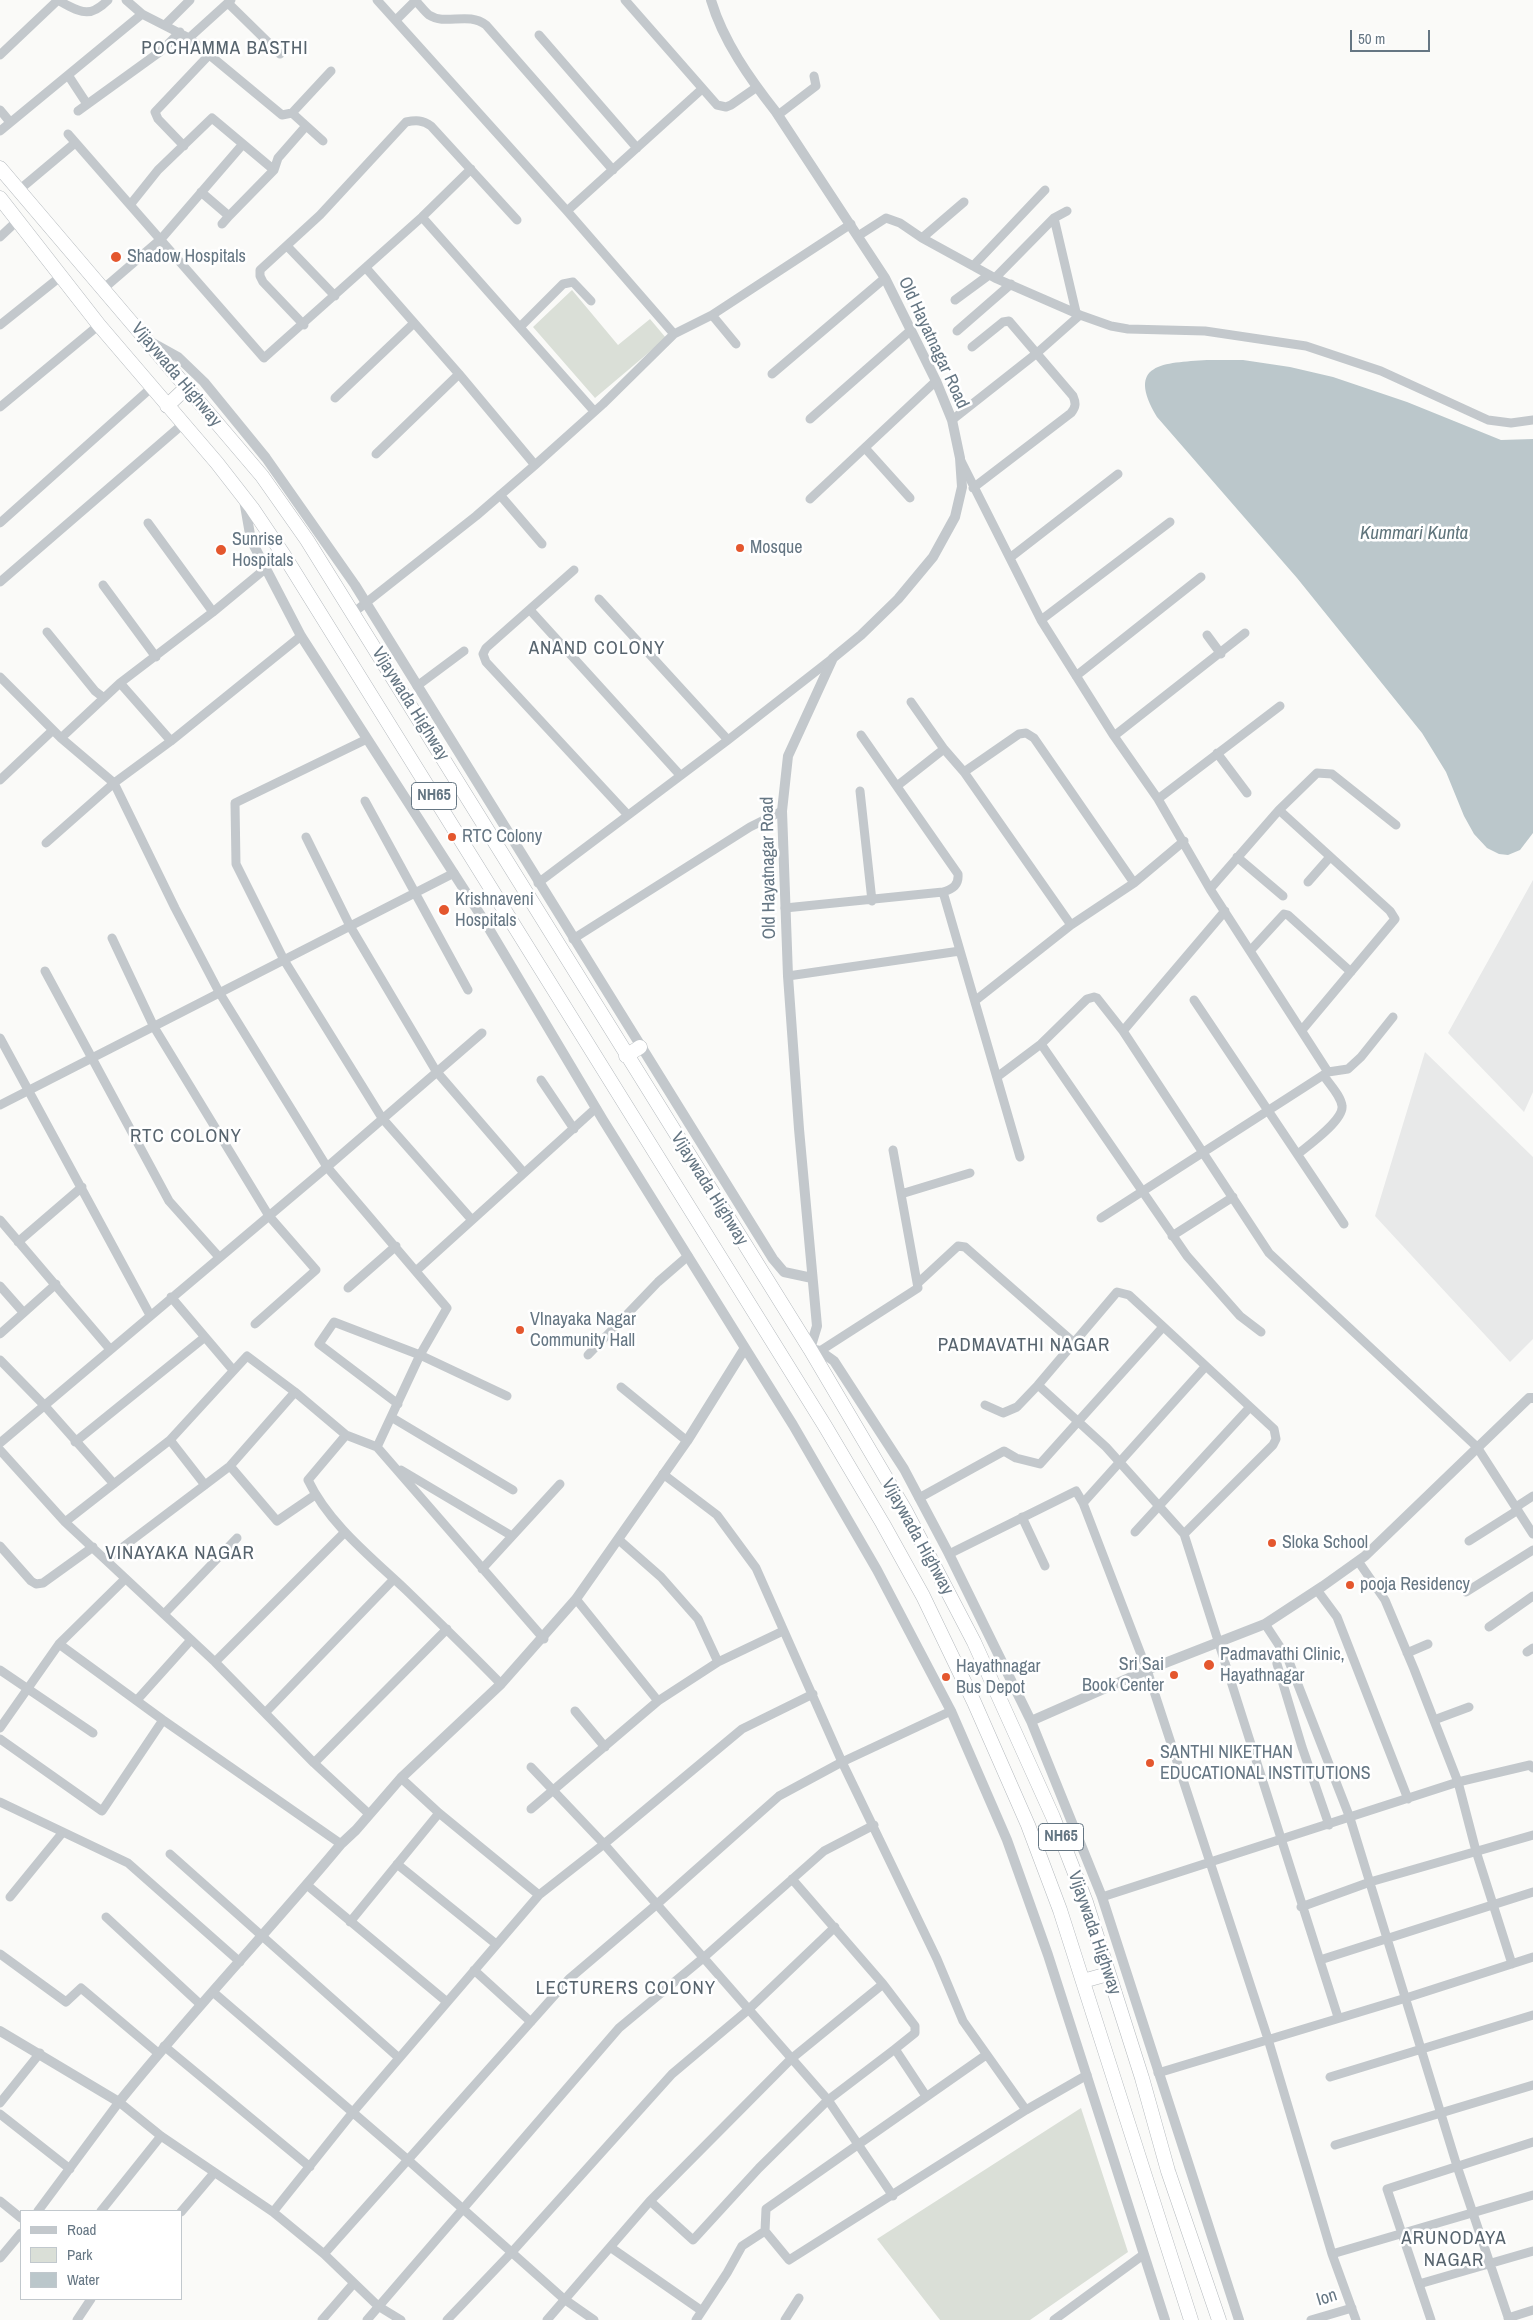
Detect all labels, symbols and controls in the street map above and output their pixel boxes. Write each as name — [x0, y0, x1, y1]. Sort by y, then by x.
scale bar — [1353, 20, 1433, 52]
text: 50 m — [1358, 28, 1385, 49]
district label: POCHAMMA BASTHI — [139, 38, 311, 60]
place label: Shadow Hospitals — [127, 246, 246, 268]
marker: Shadow Hospitals — [109, 250, 123, 264]
street label: Old Hayatnagar Road — [893, 274, 973, 412]
street label: Vijaywada Highway — [126, 319, 226, 431]
water label: Kummari Kunta — [1360, 523, 1468, 545]
place label: Sunrise Hospitals — [232, 529, 294, 572]
place label: Mosque — [750, 537, 803, 559]
marker: Mosque — [734, 542, 746, 554]
marker: Sunrise Hospitals — [214, 543, 228, 557]
district label: ANAND COLONY — [527, 638, 667, 660]
street label: Vijaywada Highway — [367, 643, 453, 765]
road number: NH65 — [412, 782, 456, 809]
street label: Old Hayatnagar Road — [757, 796, 781, 940]
place label: RTC Colony — [462, 826, 542, 848]
marker: RTC Colony — [446, 831, 458, 843]
place label: Krishnaveni Hospitals — [455, 889, 534, 932]
marker: Krishnaveni Hospitals — [437, 903, 451, 917]
district label: RTC COLONY — [129, 1126, 243, 1148]
street label: Vijaywada Highway — [666, 1128, 752, 1250]
place label: VInayaka Nagar Community Hall — [530, 1309, 636, 1352]
marker: VInayaka Nagar Community Hall — [514, 1324, 526, 1336]
district label: PADMAVATHI NAGAR — [936, 1335, 1112, 1357]
street label: Vijaywada Highway — [876, 1475, 958, 1599]
place label: Sloka School — [1282, 1532, 1368, 1554]
marker: Sloka School — [1266, 1537, 1278, 1549]
district label: VINAYAKA NAGAR — [104, 1543, 256, 1565]
place label: pooja Residency — [1360, 1574, 1470, 1596]
marker: pooja Residency — [1344, 1579, 1356, 1591]
place label: Padmavathi Clinic, Hayathnagar — [1220, 1644, 1345, 1686]
place label: Sri Sai Book Center — [1082, 1654, 1164, 1696]
place label: Hayathnagar Bus Depot — [956, 1656, 1041, 1698]
marker: Padmavathi Clinic, Hayathnagar — [1202, 1658, 1216, 1672]
marker: Sri Sai Book Center — [1168, 1669, 1180, 1681]
marker: Hayathnagar Bus Depot — [940, 1671, 952, 1683]
place label: SANTHI NIKETHAN EDUCATIONAL INSTITUTIONS — [1160, 1742, 1371, 1785]
marker: SANTHI NIKETHAN EDUCATIONAL INSTITUTIONS — [1144, 1757, 1156, 1769]
road number: NH65 — [1038, 1824, 1084, 1850]
street label: Vijaywada Highway — [1063, 1868, 1125, 1998]
district label: LECTURERS COLONY — [534, 1978, 718, 2000]
legend — [20, 2210, 182, 2300]
text: Road — [67, 2219, 96, 2240]
district label: ARUNODAYA NAGAR — [1400, 2228, 1508, 2272]
text: Park — [67, 2244, 92, 2265]
text: Water — [67, 2269, 99, 2290]
street label: Ion — [1314, 2285, 1340, 2311]

